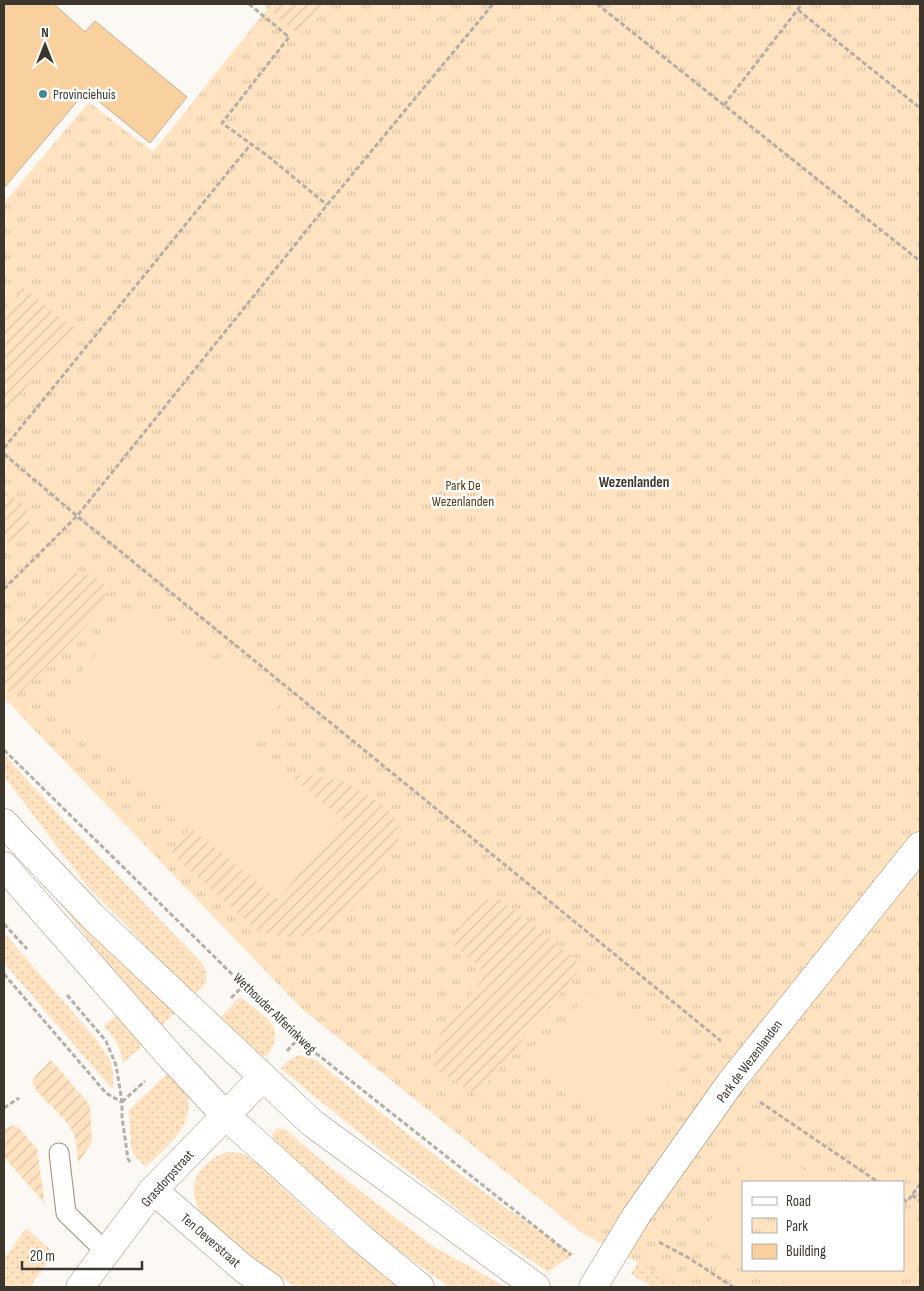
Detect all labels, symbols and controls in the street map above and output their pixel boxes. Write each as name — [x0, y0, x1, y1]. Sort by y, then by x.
north arrow — [20, 20, 70, 70]
text: N — [41, 24, 49, 41]
place label: Provinciehuis — [53, 86, 116, 103]
marker: Provinciehuis — [37, 88, 49, 100]
district label: Wezenlanden — [599, 473, 669, 492]
park label: Park De Wezenlanden — [432, 477, 494, 510]
street label: Wethouder Alferinkweg — [229, 969, 320, 1058]
street label: Park de Wezenlanden — [713, 1017, 786, 1106]
street label: Grasdorpstraat — [137, 1146, 197, 1210]
legend — [742, 1181, 904, 1271]
text: Road — [786, 1192, 811, 1211]
street label: Ten Oeverstraat — [177, 1210, 244, 1271]
text: Park — [786, 1217, 808, 1236]
scale bar — [22, 1238, 142, 1270]
text: Building — [786, 1242, 826, 1261]
text: 20 m — [30, 1247, 55, 1266]

